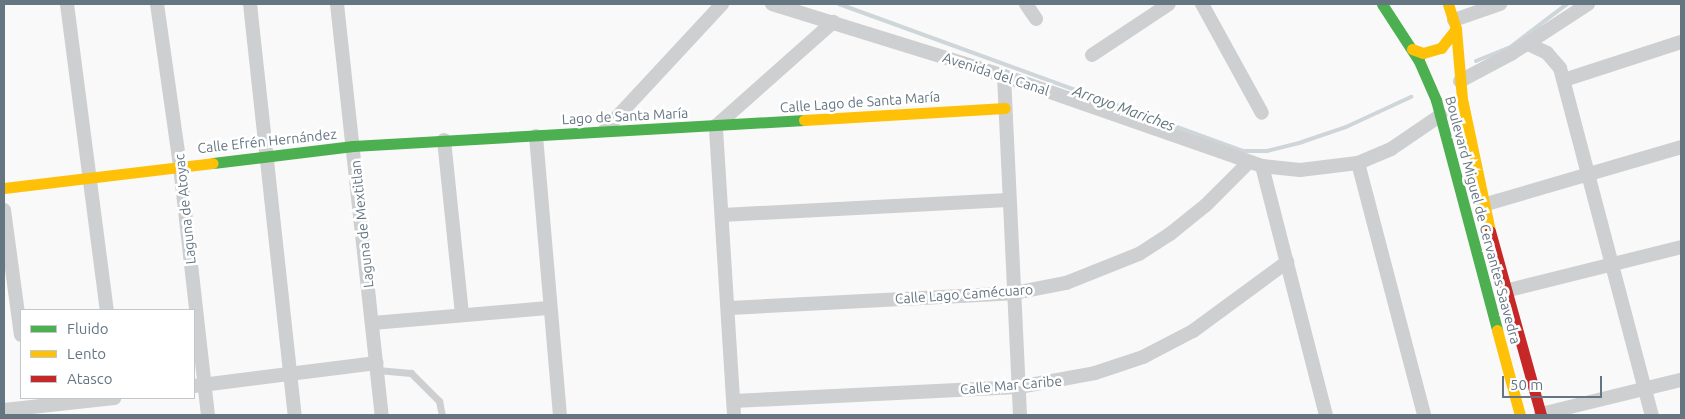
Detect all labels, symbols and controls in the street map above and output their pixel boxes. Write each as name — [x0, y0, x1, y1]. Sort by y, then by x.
street label: Avenida del Canal — [941, 49, 1051, 99]
water label: Arroyo Mariches — [1071, 81, 1177, 135]
street label: Calle Lago de Santa María — [779, 88, 941, 116]
street label: Boulevard Miguel de Cervantes Saavedra — [1442, 94, 1524, 346]
street label: Lago de Santa María — [561, 104, 689, 128]
street label: Calle Efrén Hernández — [197, 125, 337, 157]
street label: Laguna de Atoyac — [171, 153, 199, 265]
street label: Laguna de Mextitlan — [347, 159, 377, 289]
street label: Calle Lago Camécuaro — [894, 281, 1034, 307]
legend — [20, 309, 195, 399]
text: Fluido — [67, 320, 109, 337]
text: Lento — [67, 345, 106, 362]
scale bar — [1505, 366, 1605, 398]
text: Atasco — [67, 370, 113, 387]
street label: Calle Mar Caribe — [959, 372, 1063, 398]
text: 50 m — [1510, 376, 1543, 393]

